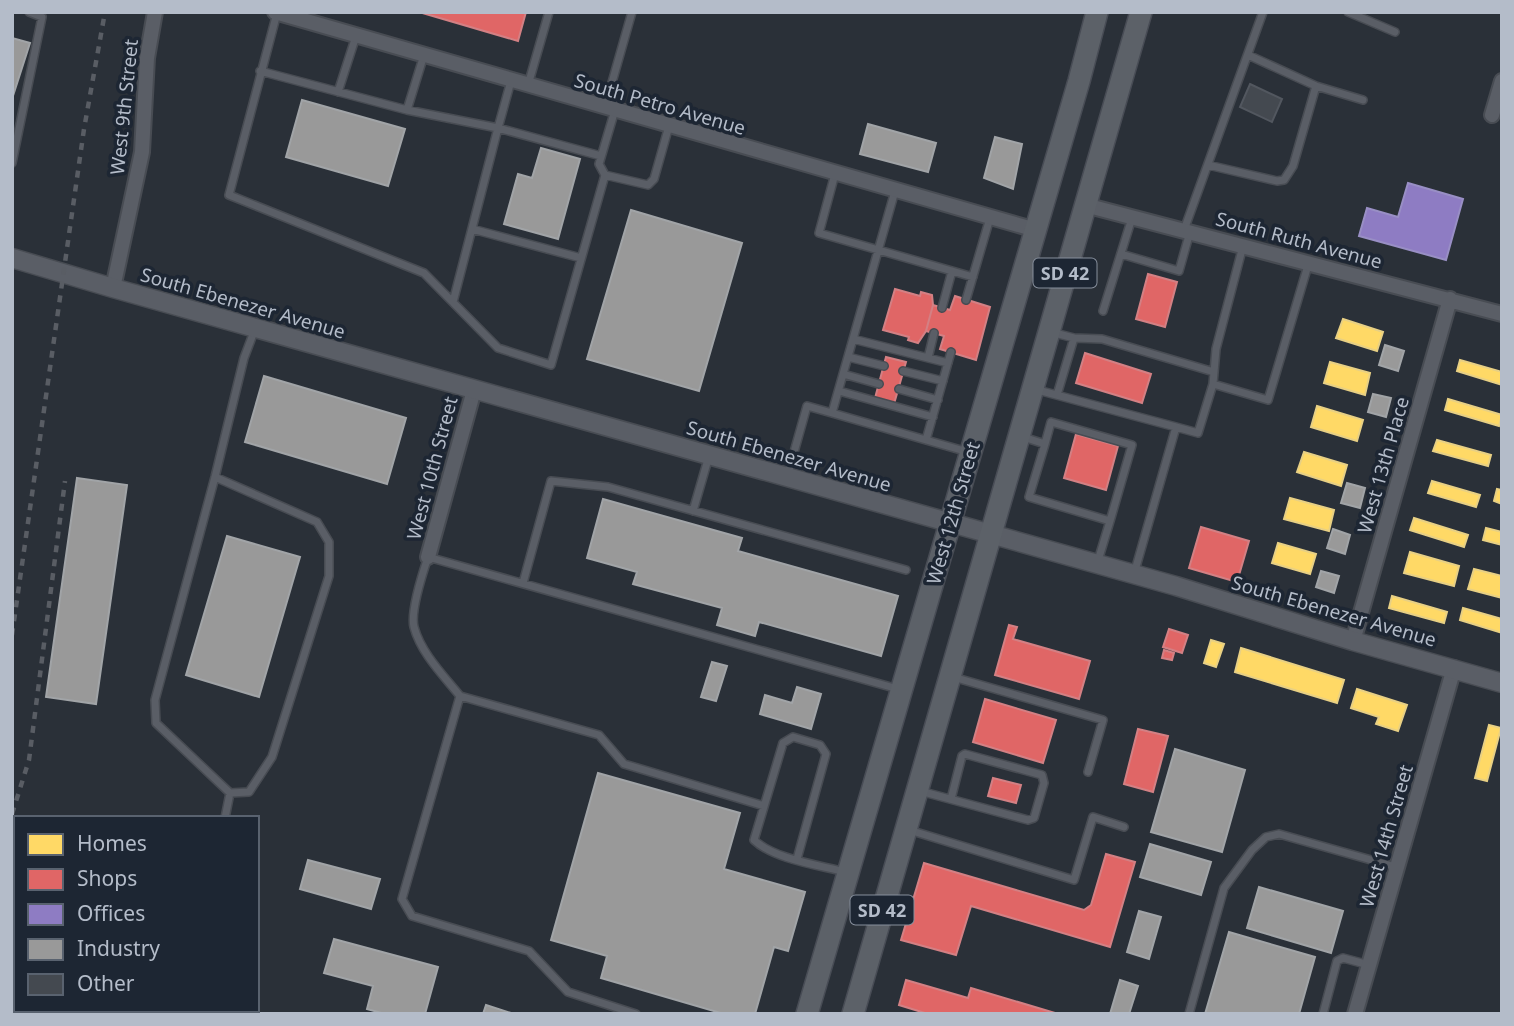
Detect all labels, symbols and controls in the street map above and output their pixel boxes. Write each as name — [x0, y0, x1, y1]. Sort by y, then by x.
street label: West 9th Street — [104, 38, 144, 176]
street label: South Petro Avenue — [571, 67, 749, 141]
street label: South Ruth Avenue — [1213, 205, 1385, 275]
road number: SD 42 — [1034, 258, 1096, 288]
street label: South Ebenezer Avenue — [138, 261, 348, 345]
street label: West 10th Street — [400, 393, 464, 542]
street label: West 13th Place — [1351, 394, 1415, 536]
street label: South Ebenezer Avenue — [684, 414, 894, 498]
street label: West 12th Street — [920, 439, 986, 587]
street label: South Ebenezer Avenue — [1229, 569, 1439, 653]
street label: West 14th Street — [1353, 762, 1419, 910]
legend — [14, 816, 259, 1012]
text: Homes — [77, 829, 147, 857]
text: Shops — [77, 864, 137, 892]
road number: SD 42 — [850, 896, 914, 925]
text: Offices — [77, 899, 145, 927]
text: Industry — [77, 934, 160, 962]
text: Other — [77, 969, 135, 997]

